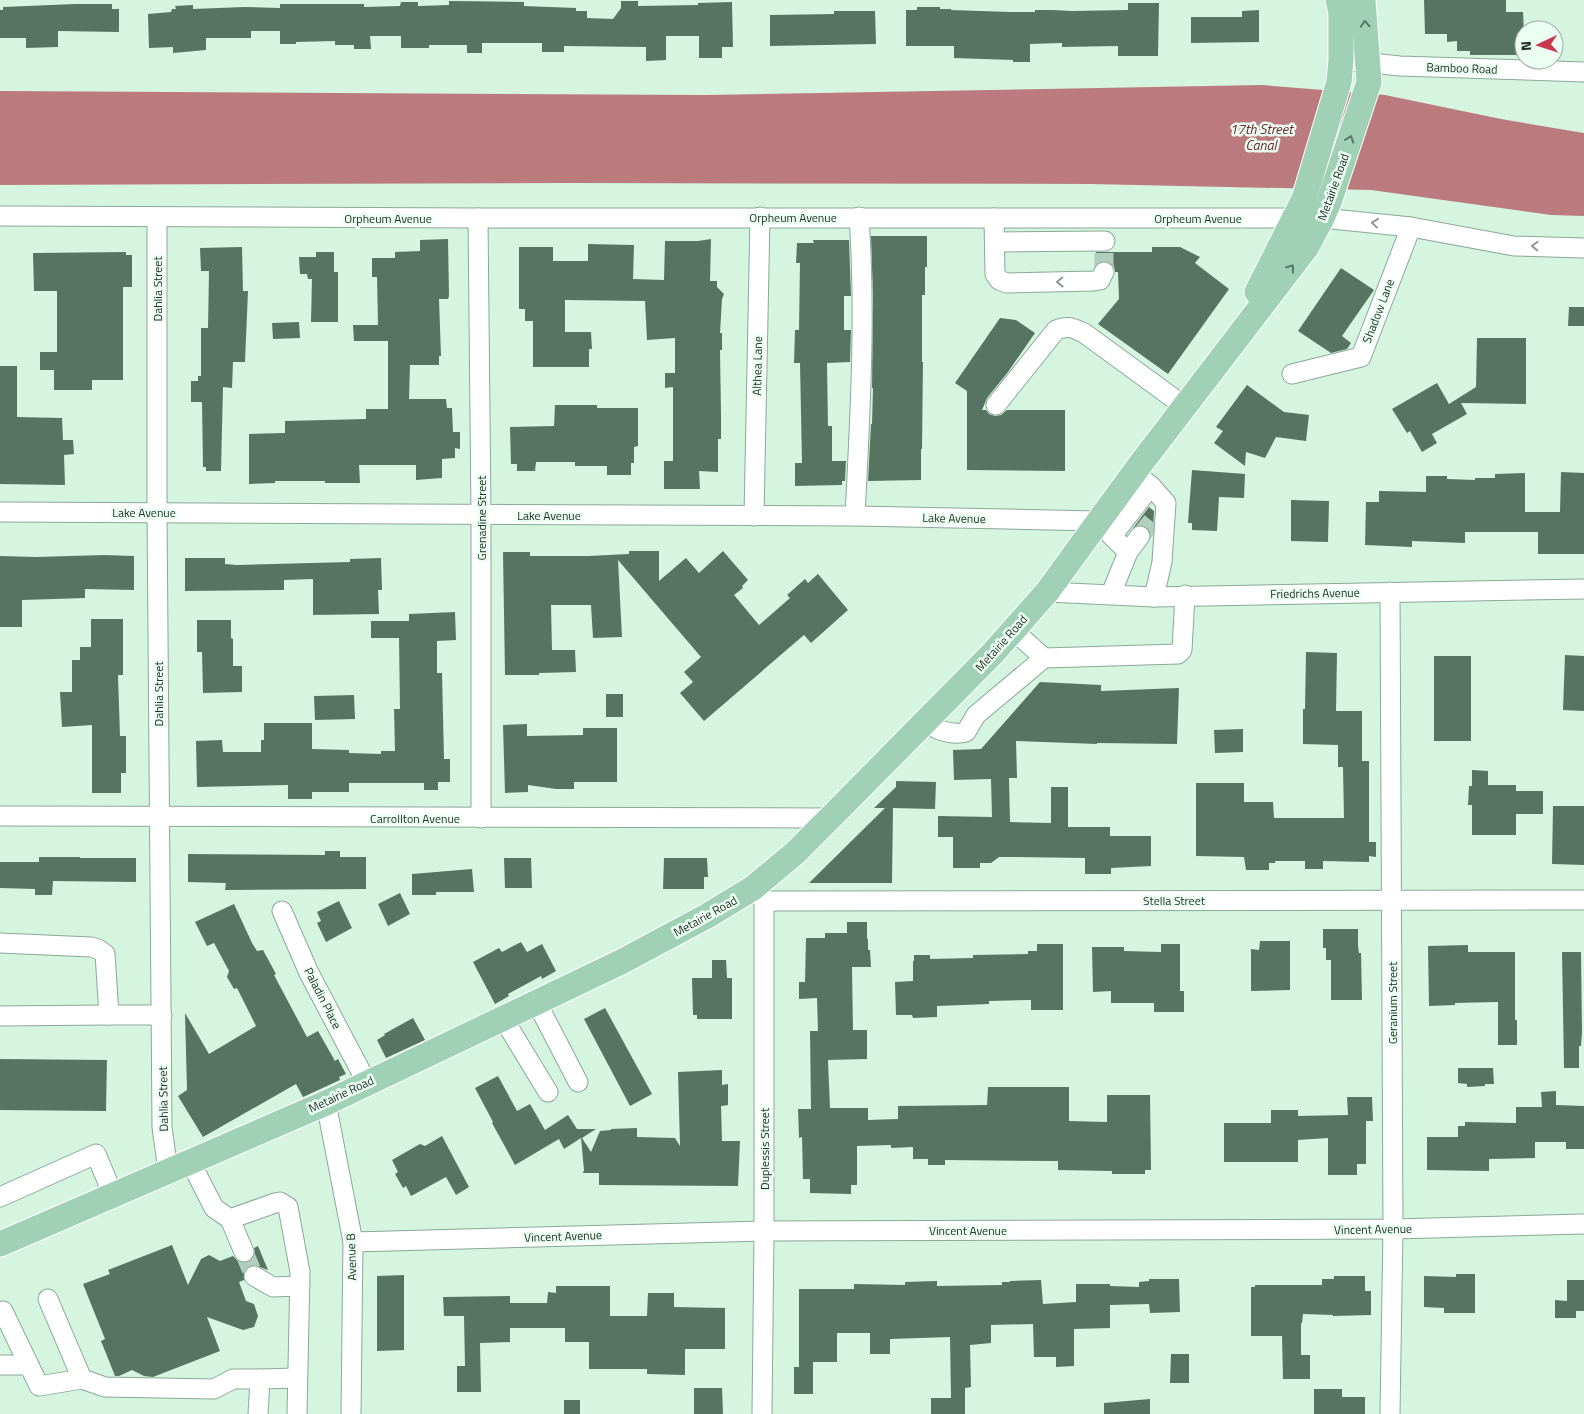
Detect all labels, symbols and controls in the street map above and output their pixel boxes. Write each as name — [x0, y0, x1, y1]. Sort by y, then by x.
one-way arrow — [1359, 19, 1370, 27]
north arrow — [1514, 20, 1564, 70]
text: N — [1515, 40, 1536, 52]
street label: Bamboo Road — [1426, 57, 1498, 79]
water label: 17th Street Canal — [1229, 118, 1294, 155]
one-way arrow — [1344, 135, 1354, 144]
street label: Metairie Road — [1312, 151, 1354, 223]
street label: Orpheum Avenue — [749, 208, 837, 227]
street label: Orpheum Avenue — [344, 209, 432, 228]
street label: Orpheum Avenue — [1154, 209, 1242, 228]
one-way arrow — [1370, 218, 1378, 229]
one-way arrow — [1531, 241, 1539, 252]
street label: Dahlia Street — [148, 256, 167, 322]
one-way arrow — [1285, 265, 1293, 274]
street label: Shadow Lane — [1357, 276, 1399, 346]
one-way arrow — [1056, 277, 1064, 287]
street label: Althea Lane — [747, 336, 767, 396]
street label: Grenadine Street — [472, 475, 491, 561]
street label: Lake Avenue — [112, 503, 176, 522]
street label: Lake Avenue — [517, 506, 581, 525]
street label: Lake Avenue — [922, 508, 986, 528]
street label: Friedrichs Avenue — [1270, 583, 1360, 603]
street label: Metairie Road — [970, 610, 1032, 676]
street label: Dahlia Street — [149, 661, 168, 727]
street label: Carrollton Avenue — [370, 809, 460, 828]
street label: Metairie Road — [670, 891, 740, 941]
street label: Stella Street — [1143, 891, 1206, 910]
street label: Geranium Street — [1383, 961, 1402, 1044]
street label: Paladin Place — [299, 964, 347, 1032]
street label: Dahlia Street — [153, 1065, 173, 1132]
street label: Metairie Road — [305, 1071, 377, 1117]
street label: Duplessis Street — [755, 1107, 774, 1190]
street label: Vincent Avenue — [1334, 1219, 1412, 1239]
street label: Vincent Avenue — [929, 1221, 1007, 1240]
street label: Vincent Avenue — [524, 1225, 602, 1247]
street label: Avenue B — [341, 1233, 361, 1281]

